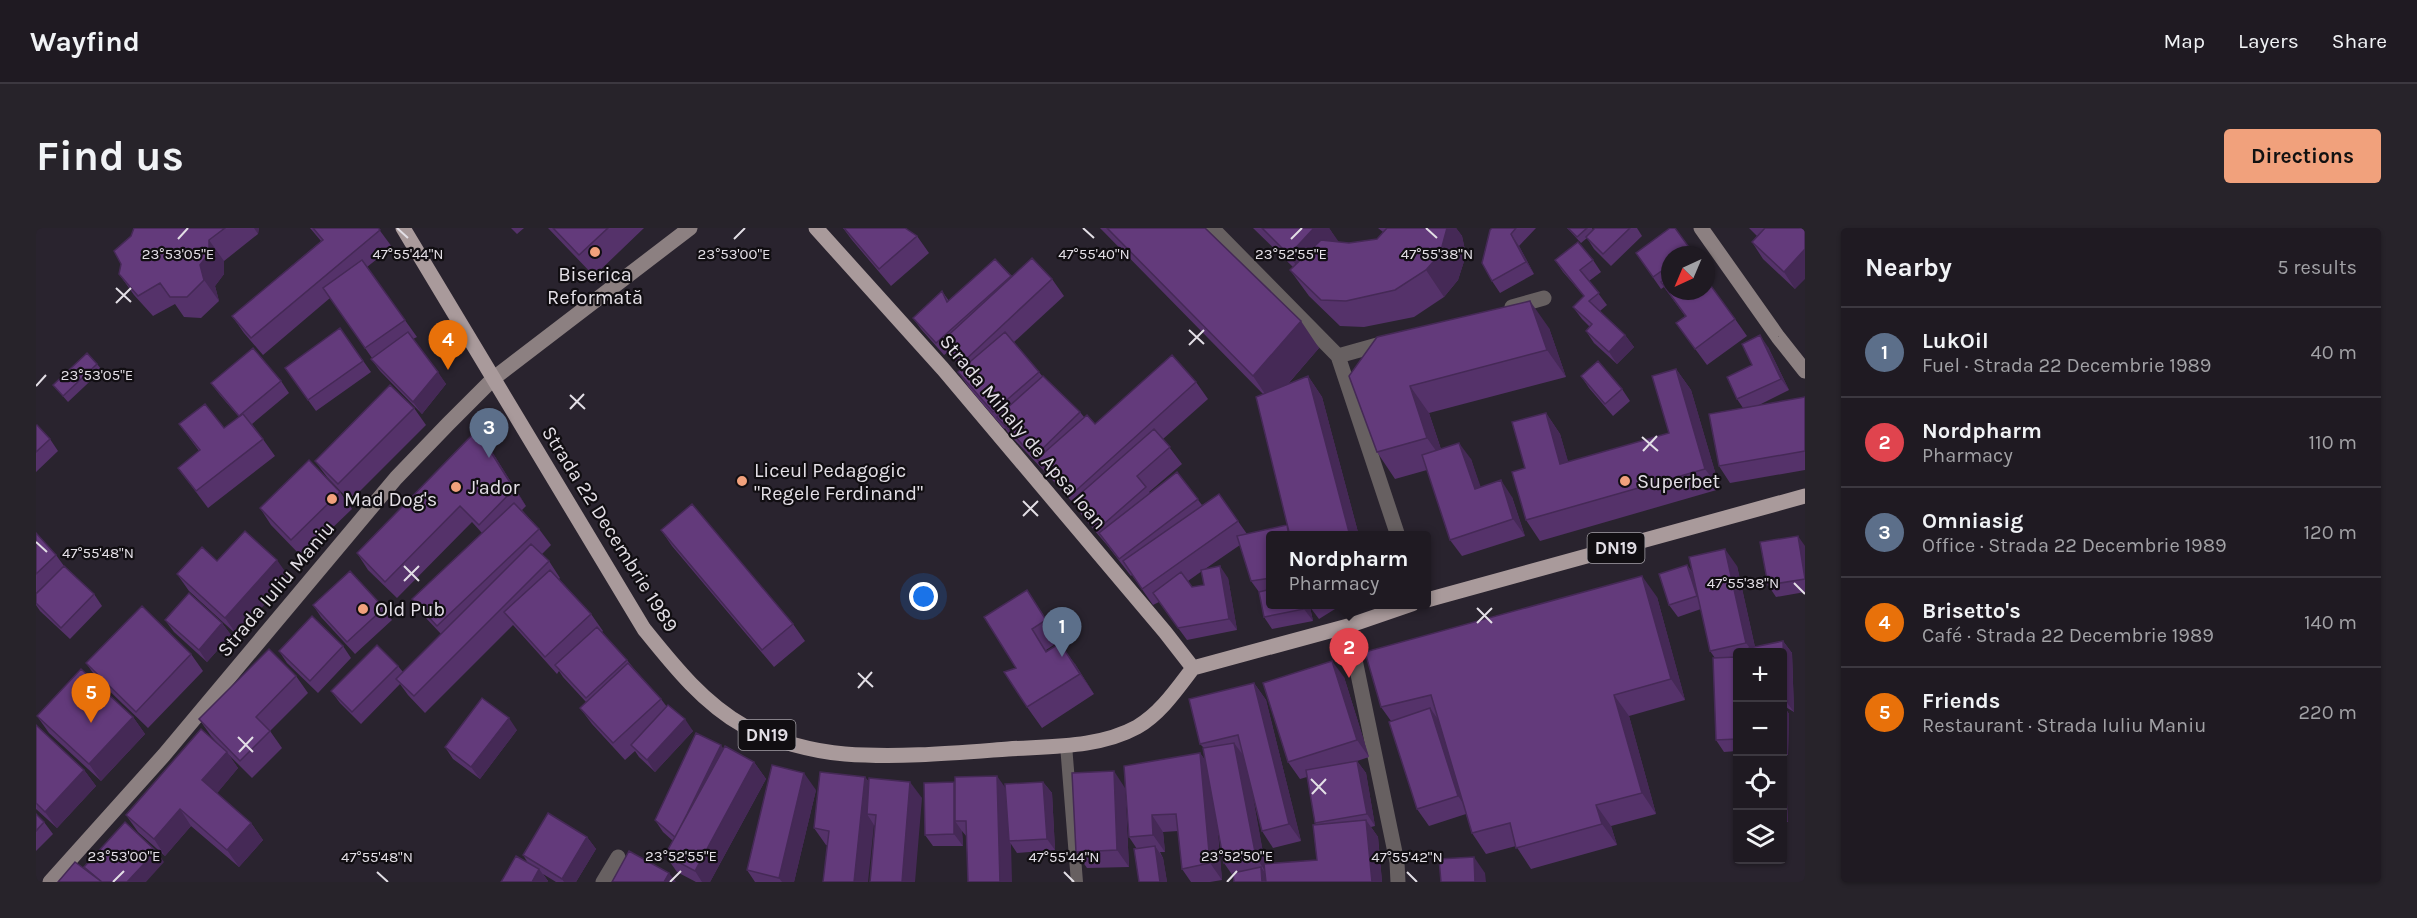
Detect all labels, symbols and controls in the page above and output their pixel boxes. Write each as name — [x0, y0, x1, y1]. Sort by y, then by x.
text: Wayfind — [30, 25, 140, 58]
text: Map — [2163, 29, 2205, 53]
text: Layers — [2238, 29, 2299, 53]
text: Share — [2332, 29, 2387, 53]
button: Directions — [2224, 129, 2381, 183]
text: Find us — [36, 131, 184, 181]
text: 23°53'05"E — [142, 245, 214, 263]
text: 47°55'44"N — [372, 245, 444, 263]
marker: Biserica Reformată — [588, 245, 602, 259]
text: 23°53'00"E — [698, 245, 770, 263]
text: 47°55'40"N — [1058, 245, 1130, 263]
text: 23°52'55"E — [1255, 245, 1327, 263]
text: 47°55'38"N — [1401, 245, 1473, 263]
north arrow — [1661, 246, 1715, 300]
text: Nearby — [1865, 252, 1952, 283]
text: 5 results — [2277, 256, 2357, 279]
place label: Biserica Reformată — [547, 263, 643, 309]
pin: 4 — [428, 320, 468, 370]
text: LukOil — [1922, 328, 1989, 354]
street label: Strada Mihaly de Apsa Ioan — [935, 330, 1111, 534]
text: 1 — [1881, 341, 1888, 364]
text: 40 m — [2311, 341, 2357, 364]
text: Fuel · Strada 22 Decembrie 1989 — [1922, 354, 2211, 377]
text: 23°53'05"E — [61, 366, 133, 384]
pin: 3 — [470, 408, 508, 458]
text: Nordpharm — [1922, 418, 2042, 444]
street label: Strada 22 Decembrie 1989 — [537, 422, 683, 636]
text: 2 — [1878, 431, 1891, 454]
text: 110 m — [2308, 431, 2357, 454]
text: Pharmacy — [1922, 444, 2013, 467]
place label: Liceul Pedagogic "Regele Ferdinand" — [754, 459, 923, 505]
place label: Superbet — [1637, 470, 1721, 493]
marker: Liceul Pedagogic "Regele Ferdinand" — [735, 474, 749, 488]
marker: Superbet — [1618, 474, 1632, 488]
place label: J'ador — [468, 476, 521, 499]
marker: J'ador — [449, 480, 463, 494]
place label: Mad Dog's — [344, 488, 437, 511]
marker: Mad Dog's — [325, 492, 339, 506]
text: Omniasig — [1922, 508, 2023, 534]
street label: Strada Iuliu Maniu — [213, 517, 339, 661]
text: 3 — [1878, 521, 1891, 544]
text: 120 m — [2303, 521, 2357, 544]
popup — [1266, 531, 1431, 609]
road number: DN19 — [1588, 533, 1644, 563]
text: Office · Strada 22 Decembrie 1989 — [1922, 534, 2227, 557]
text: 47°55'48"N — [62, 544, 134, 562]
text: Nordpharm — [1289, 546, 1408, 572]
text: Pharmacy — [1289, 572, 1379, 595]
text: 47°55'38"N — [1707, 574, 1779, 592]
your location — [909, 582, 938, 611]
place label: Old Pub — [375, 598, 445, 621]
text: Brisetto's — [1922, 598, 2021, 624]
marker: Old Pub — [356, 602, 370, 616]
pin: 1 — [1042, 608, 1082, 657]
text: 4 — [1879, 611, 1890, 634]
text: 140 m — [2304, 611, 2357, 634]
text: Café · Strada 22 Decembrie 1989 — [1922, 624, 2214, 647]
pin: 2 — [1330, 628, 1368, 678]
map controls — [1733, 648, 1787, 864]
button: + — [1733, 648, 1787, 702]
pin: 5 — [72, 674, 110, 723]
text: Friends — [1922, 688, 2000, 714]
text: 5 — [1879, 701, 1890, 724]
text: 220 m — [2298, 701, 2357, 724]
button: − — [1733, 702, 1787, 756]
text: Restaurant · Strada Iuliu Maniu — [1922, 714, 2206, 737]
road number: DN19 — [738, 720, 796, 750]
button: locate — [1733, 756, 1787, 810]
button: layers — [1733, 810, 1787, 864]
text: 23°53'00"E — [88, 847, 160, 865]
text: 23°52'55"E — [645, 847, 717, 865]
text: 23°52'50"E — [1201, 847, 1273, 865]
text: 47°55'48"N — [341, 848, 413, 866]
text: 47°55'44"N — [1028, 848, 1100, 866]
text: 47°55'42"N — [1371, 848, 1443, 866]

